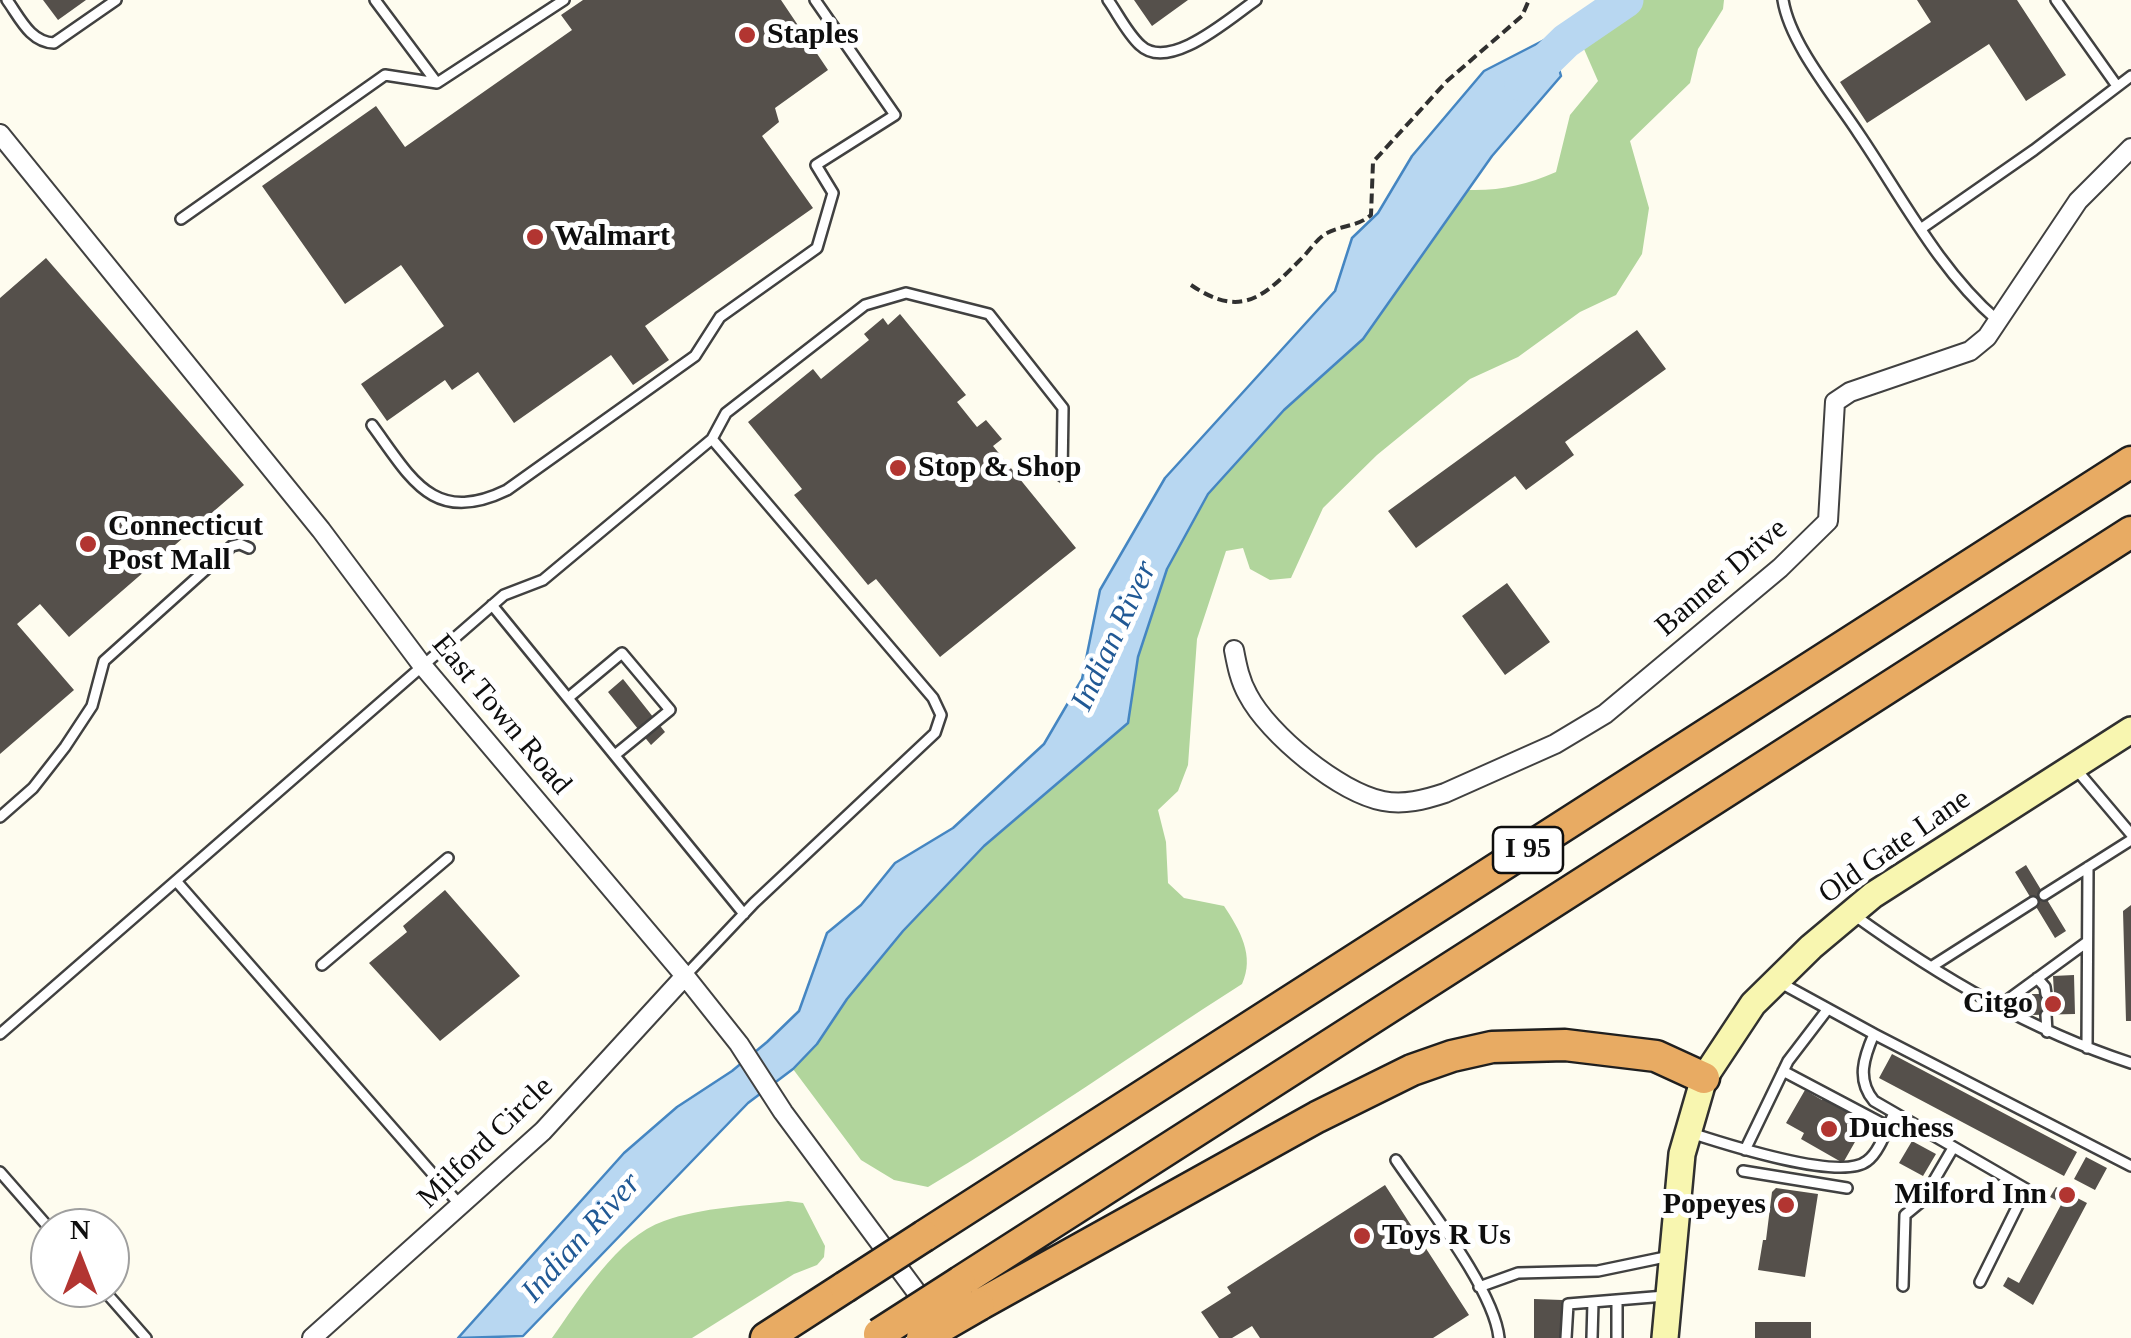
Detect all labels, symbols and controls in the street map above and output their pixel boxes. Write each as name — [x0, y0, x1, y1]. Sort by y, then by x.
place label: Staples — [767, 17, 859, 53]
marker: Staples — [736, 24, 758, 46]
place label: Walmart — [555, 219, 670, 255]
marker: Walmart — [524, 226, 546, 248]
place label: Stop & Shop — [918, 450, 1081, 486]
marker: Stop & Shop — [887, 457, 909, 479]
place label: Connecticut Post Mall — [108, 509, 263, 580]
street label: Banner Drive — [1649, 511, 1795, 645]
marker: Connecticut Post Mall — [77, 533, 99, 555]
water label: Indian River — [1064, 555, 1166, 717]
street label: East Town Road — [424, 628, 578, 802]
street label: Old Gate Lane — [1812, 782, 1978, 912]
road number: I 95 — [1493, 827, 1563, 873]
place label: Citgo — [1963, 986, 2033, 1022]
marker: Citgo — [2042, 993, 2064, 1015]
street label: Milford Circle — [411, 1070, 561, 1216]
place label: Duchess — [1849, 1111, 1954, 1147]
marker: Duchess — [1818, 1118, 1840, 1140]
water label: Indian River — [514, 1165, 650, 1311]
place label: Milford Inn — [1894, 1177, 2047, 1213]
marker: Milford Inn — [2056, 1184, 2078, 1206]
place label: Popeyes — [1663, 1187, 1766, 1223]
marker: Popeyes — [1775, 1194, 1797, 1216]
north arrow — [30, 1208, 130, 1308]
text: N — [70, 1214, 90, 1245]
place label: Toys R Us — [1382, 1218, 1511, 1254]
marker: Toys R Us — [1351, 1225, 1373, 1247]

